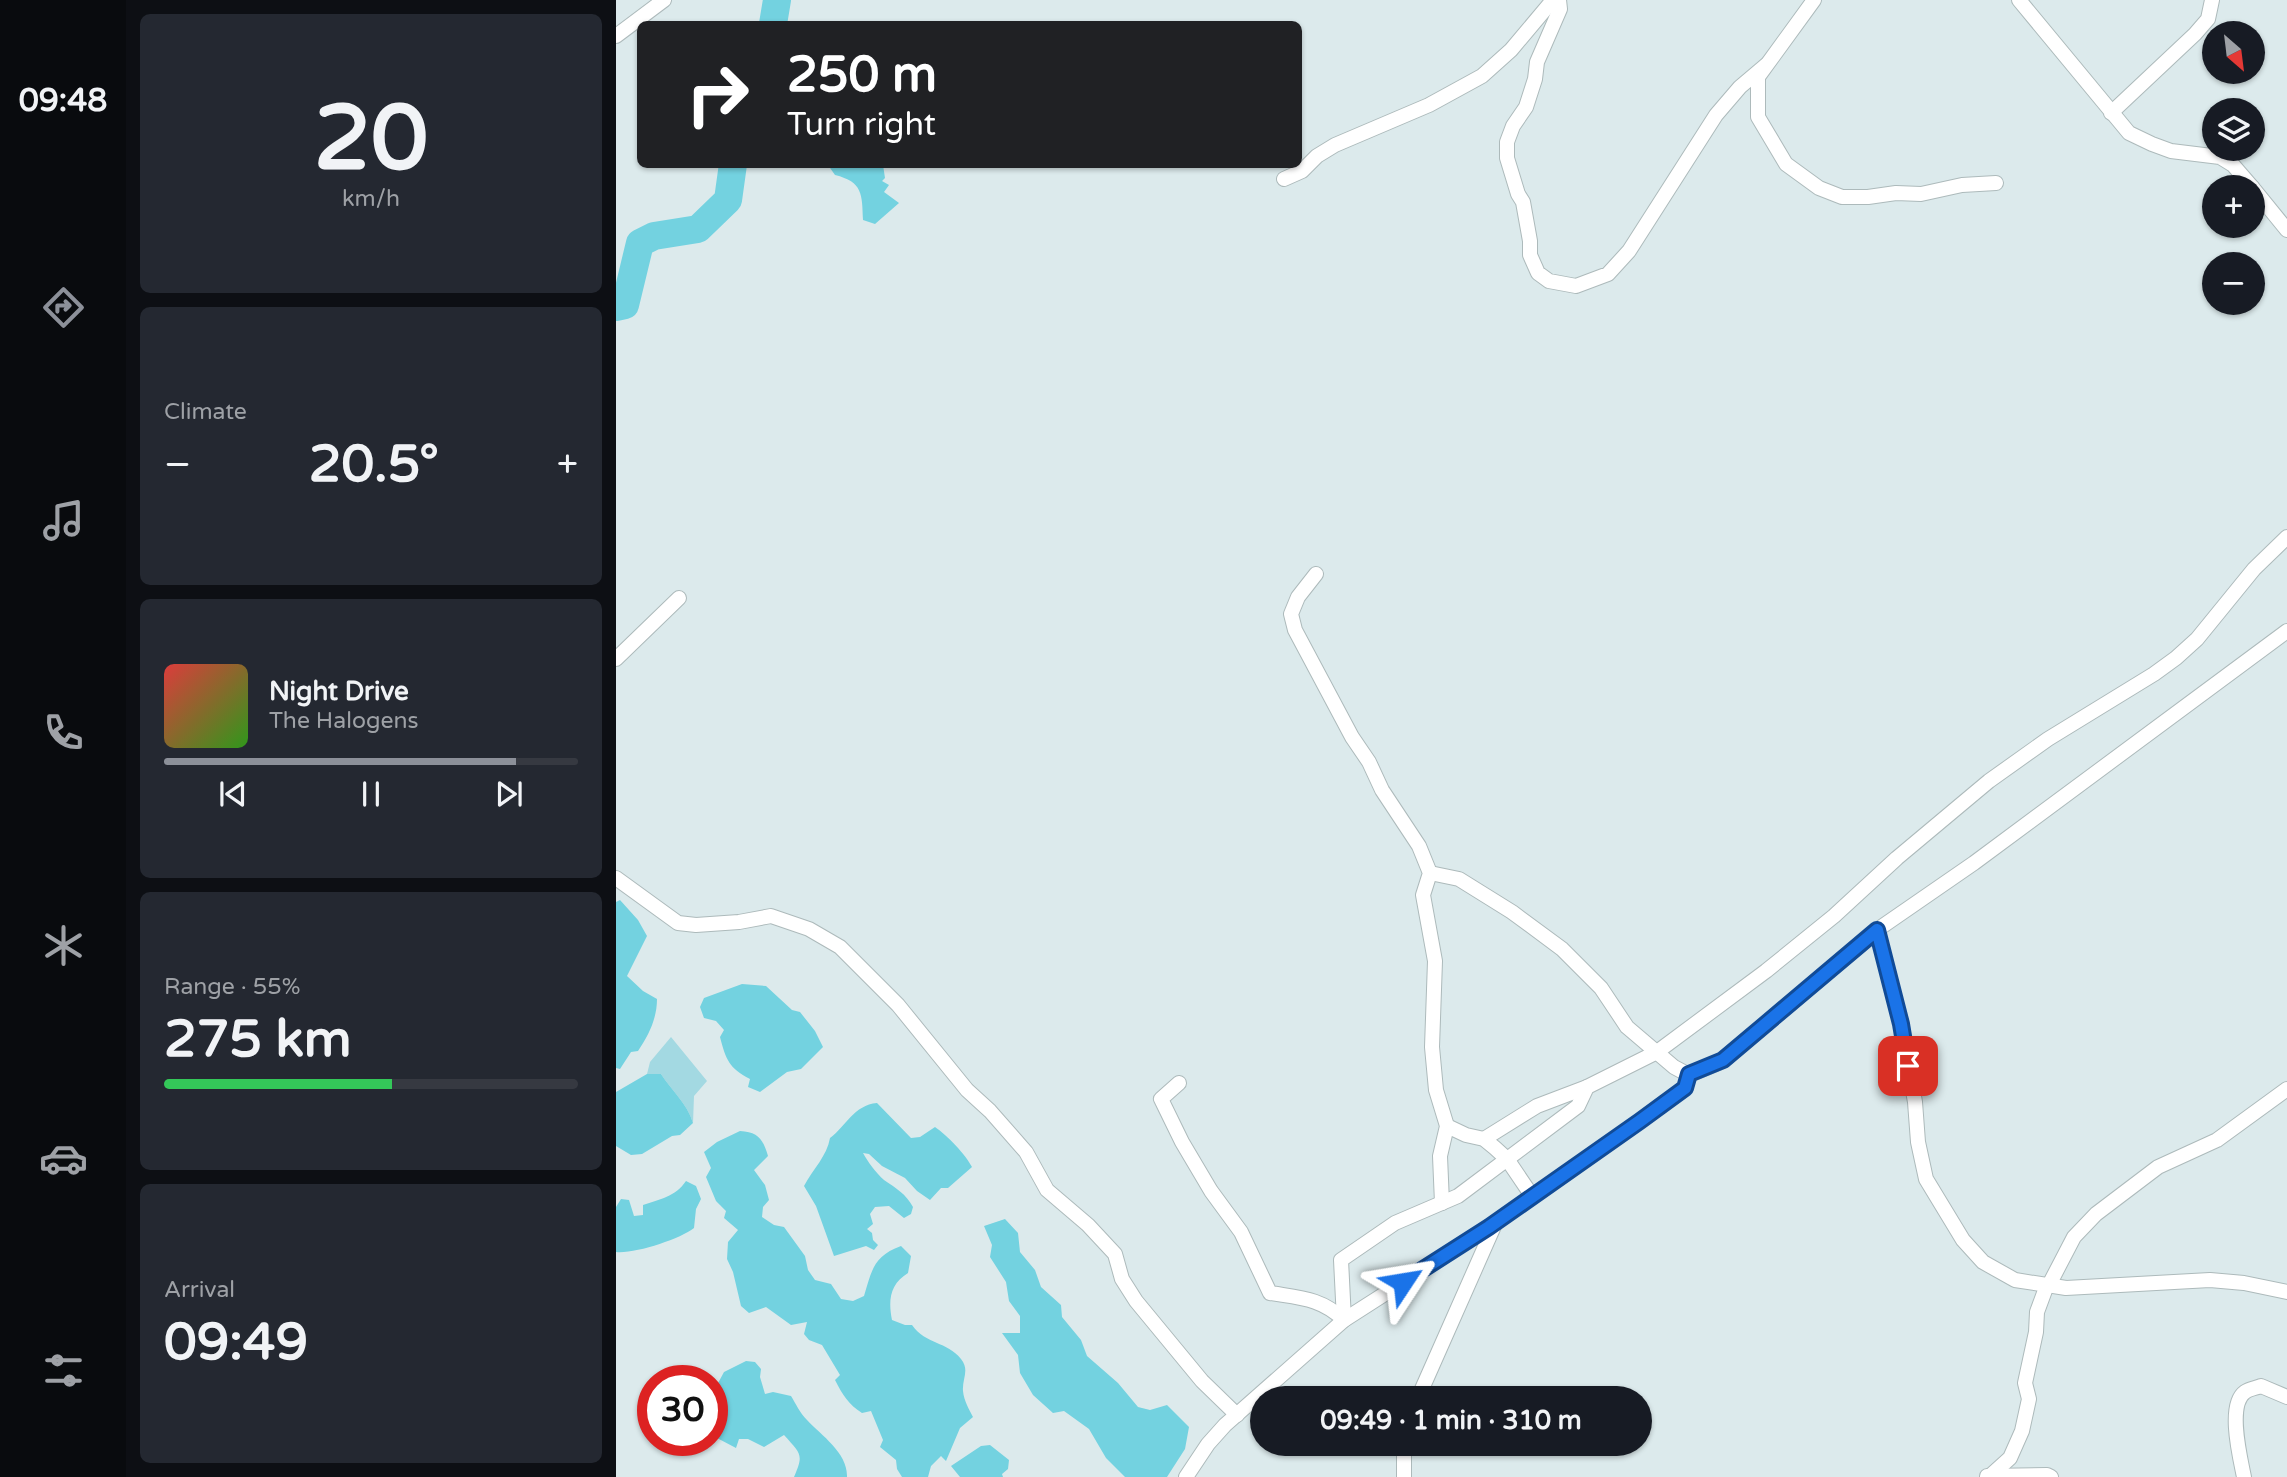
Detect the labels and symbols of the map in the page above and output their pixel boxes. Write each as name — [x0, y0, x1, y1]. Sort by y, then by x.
north arrow — [2202, 21, 2264, 84]
pin — [1878, 1036, 1938, 1096]
position arrow — [1366, 1245, 1440, 1319]
speed limit sign: 30 — [637, 1365, 728, 1456]

